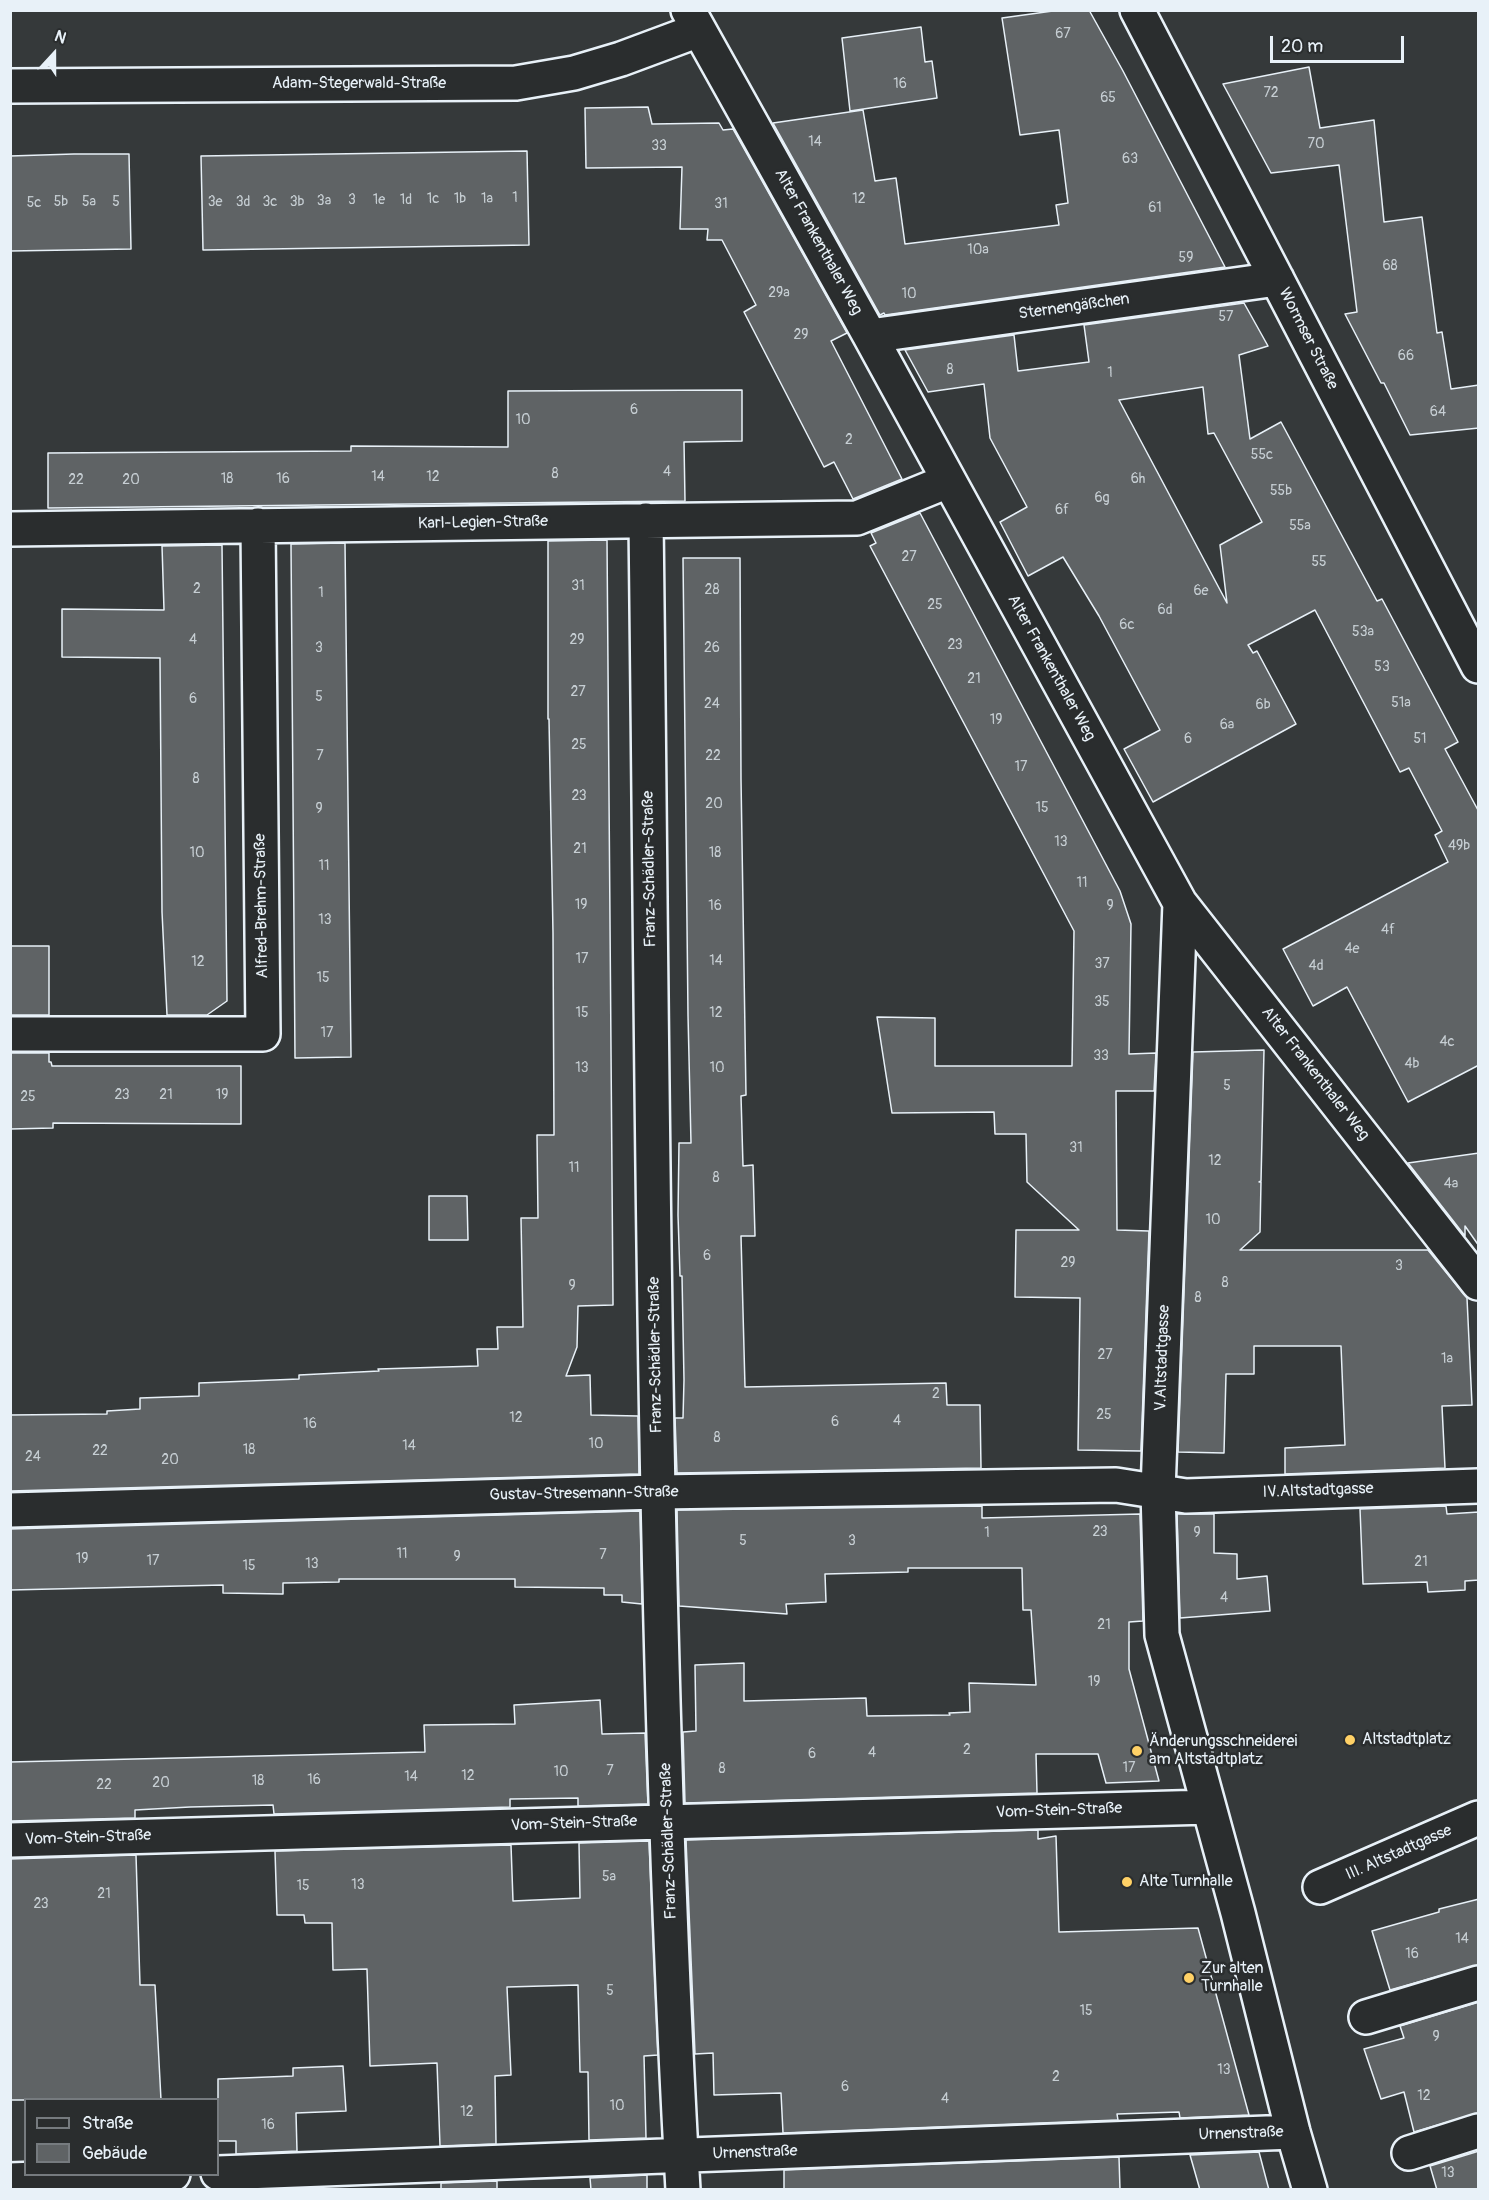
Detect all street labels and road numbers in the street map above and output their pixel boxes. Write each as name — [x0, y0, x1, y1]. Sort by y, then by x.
street label: Adam-Stegerwald-Straße — [272, 74, 446, 94]
street label: Alter Frankenthaler Weg — [770, 166, 866, 318]
street label: Wormser Straße — [1274, 285, 1342, 393]
street label: Sternengäßchen — [1017, 290, 1131, 324]
street label: Karl-Legien-Straße — [418, 512, 548, 534]
street label: Alter Frankenthaler Weg — [1003, 592, 1099, 744]
street label: Franz-Schädler-Straße — [639, 791, 661, 947]
street label: Alfred-Brehm-Straße — [251, 833, 273, 979]
street label: Alter Frankenthaler Weg — [1257, 1003, 1373, 1145]
street label: Franz-Schädler-Straße — [645, 1277, 667, 1433]
street label: V.Altstadtgasse — [1152, 1304, 1174, 1412]
street label: IV.Altstadtgasse — [1262, 1479, 1374, 1503]
street label: Gustav-Stresemann-Straße — [489, 1483, 679, 1505]
street label: Franz-Schädler-Straße — [657, 1762, 681, 1920]
street label: Vom-Stein-Straße — [995, 1799, 1123, 1823]
street label: Vom-Stein-Straße — [510, 1812, 638, 1836]
street label: III. Altstadtgasse — [1343, 1821, 1455, 1885]
street label: Vom-Stein-Straße — [24, 1826, 152, 1850]
street label: Urnenstraße — [1198, 2123, 1284, 2145]
street label: Urnenstraße — [712, 2142, 798, 2164]

